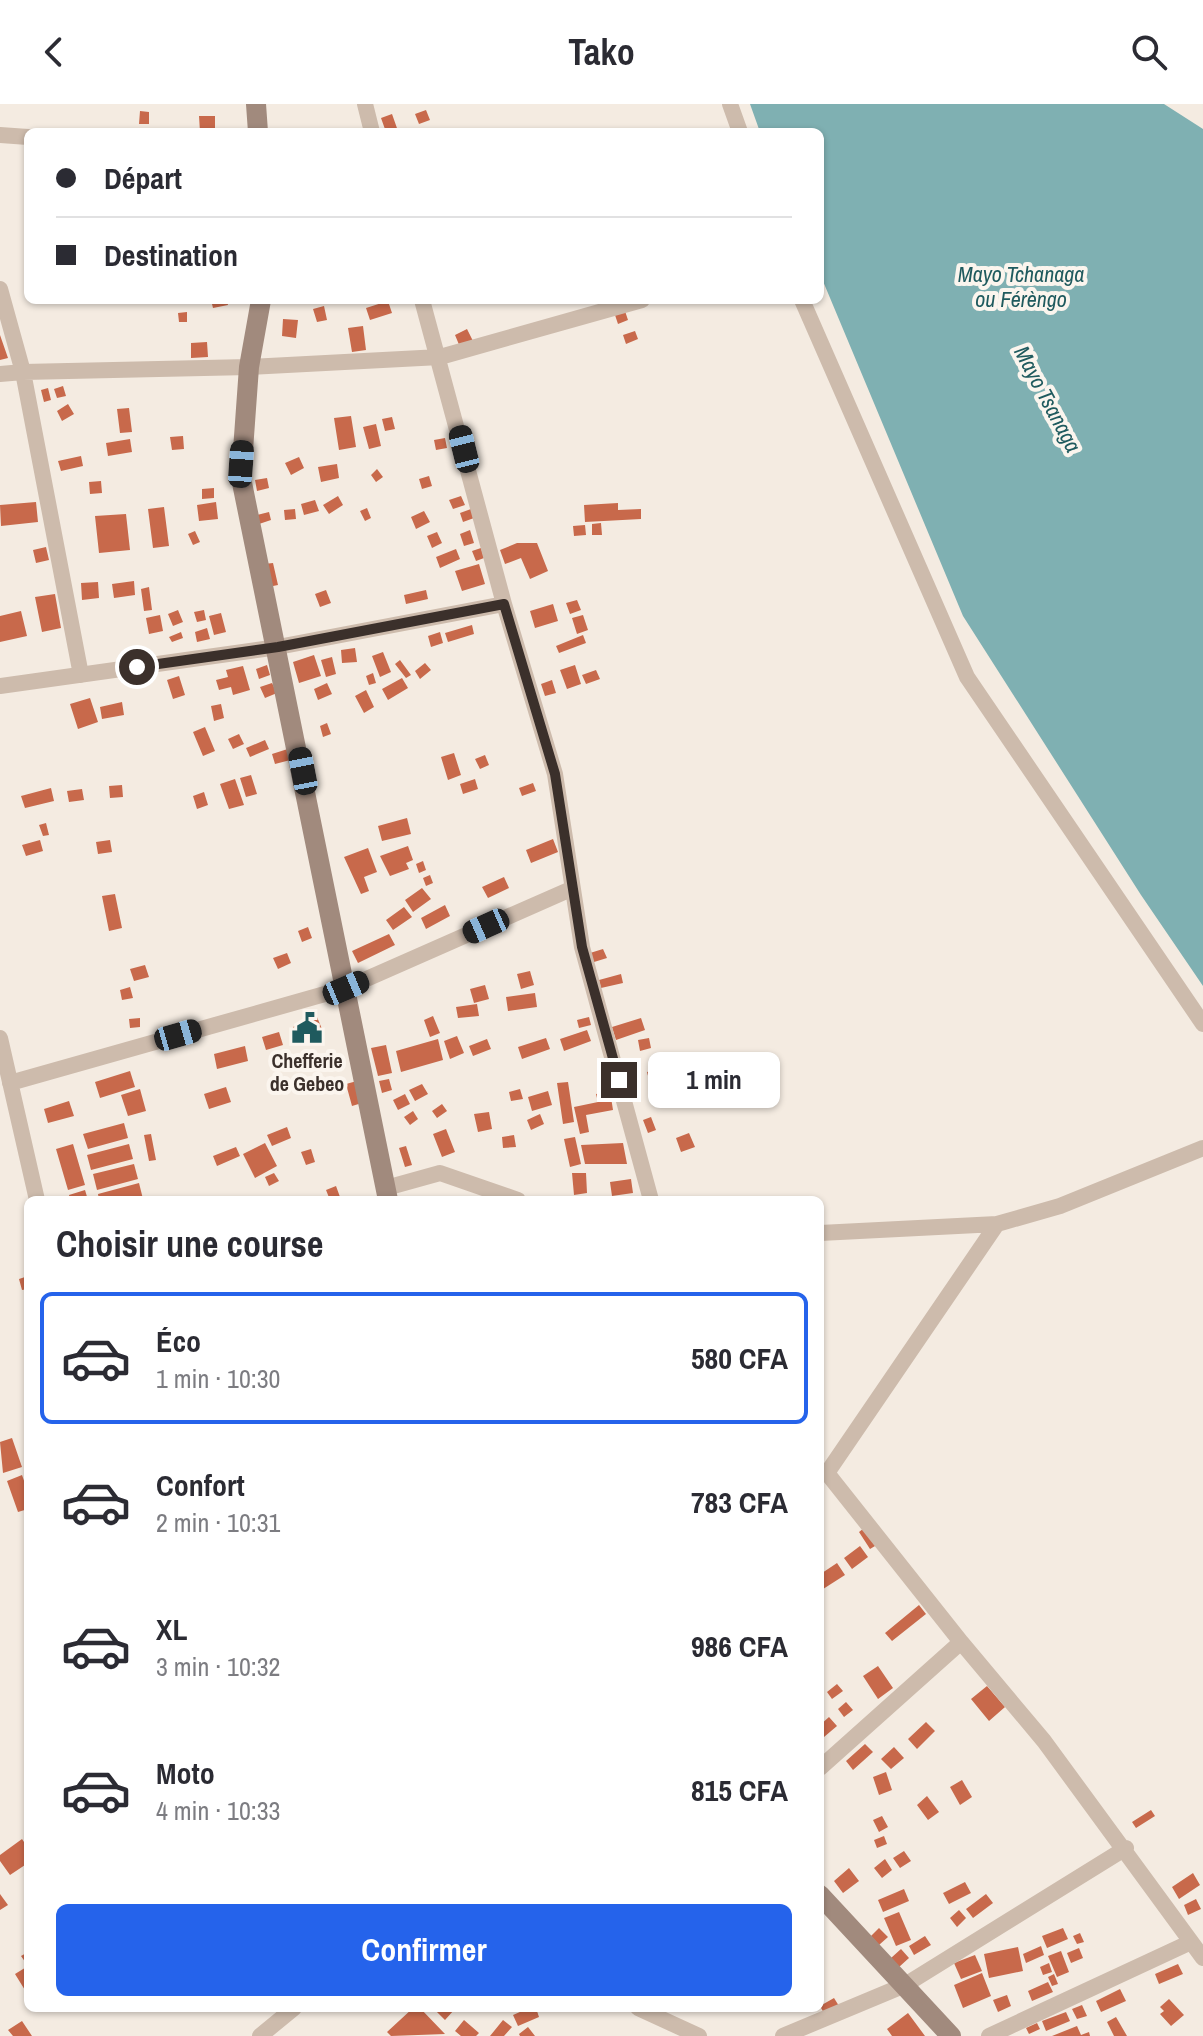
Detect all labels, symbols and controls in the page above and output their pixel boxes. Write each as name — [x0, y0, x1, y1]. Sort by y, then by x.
text: Tako — [568, 28, 635, 76]
icon: back — [32, 30, 76, 74]
icon: search — [1127, 30, 1171, 74]
text: Départ — [104, 158, 182, 198]
text: Destination — [104, 235, 238, 275]
water label: Mayo Tchanaga ou Férèngo — [958, 259, 1084, 314]
water label: Mayo Tsanaga — [1007, 341, 1089, 457]
car — [447, 423, 481, 475]
car — [227, 439, 255, 489]
route start — [119, 649, 155, 685]
car — [287, 745, 319, 797]
car — [459, 905, 513, 947]
car — [319, 968, 373, 1008]
public building icon: Chefferie de Gebeo — [290, 1011, 324, 1045]
car — [152, 1017, 204, 1053]
place label: Chefferie de Gebeo — [270, 1047, 344, 1097]
callout: 1 min — [647, 1052, 779, 1108]
route end — [601, 1062, 637, 1098]
text: 1 min — [686, 1062, 742, 1097]
text: Choisir une course — [56, 1220, 323, 1268]
text: Éco — [156, 1321, 201, 1361]
icon: car — [60, 1322, 132, 1394]
text: 580 CFA — [691, 1338, 788, 1378]
text: 1 min · 10:30 — [156, 1361, 280, 1396]
text: Confort — [156, 1465, 245, 1505]
icon: car — [60, 1466, 132, 1538]
text: 783 CFA — [691, 1482, 788, 1522]
text: 2 min · 10:31 — [156, 1505, 280, 1540]
text: XL — [156, 1609, 187, 1649]
icon: car — [60, 1610, 132, 1682]
text: 986 CFA — [691, 1626, 788, 1666]
text: 3 min · 10:32 — [156, 1649, 280, 1684]
text: Moto — [156, 1753, 215, 1793]
icon: car — [60, 1754, 132, 1826]
text: 815 CFA — [691, 1770, 788, 1810]
text: 4 min · 10:33 — [156, 1793, 280, 1828]
button: Confirmer — [56, 1904, 792, 1996]

